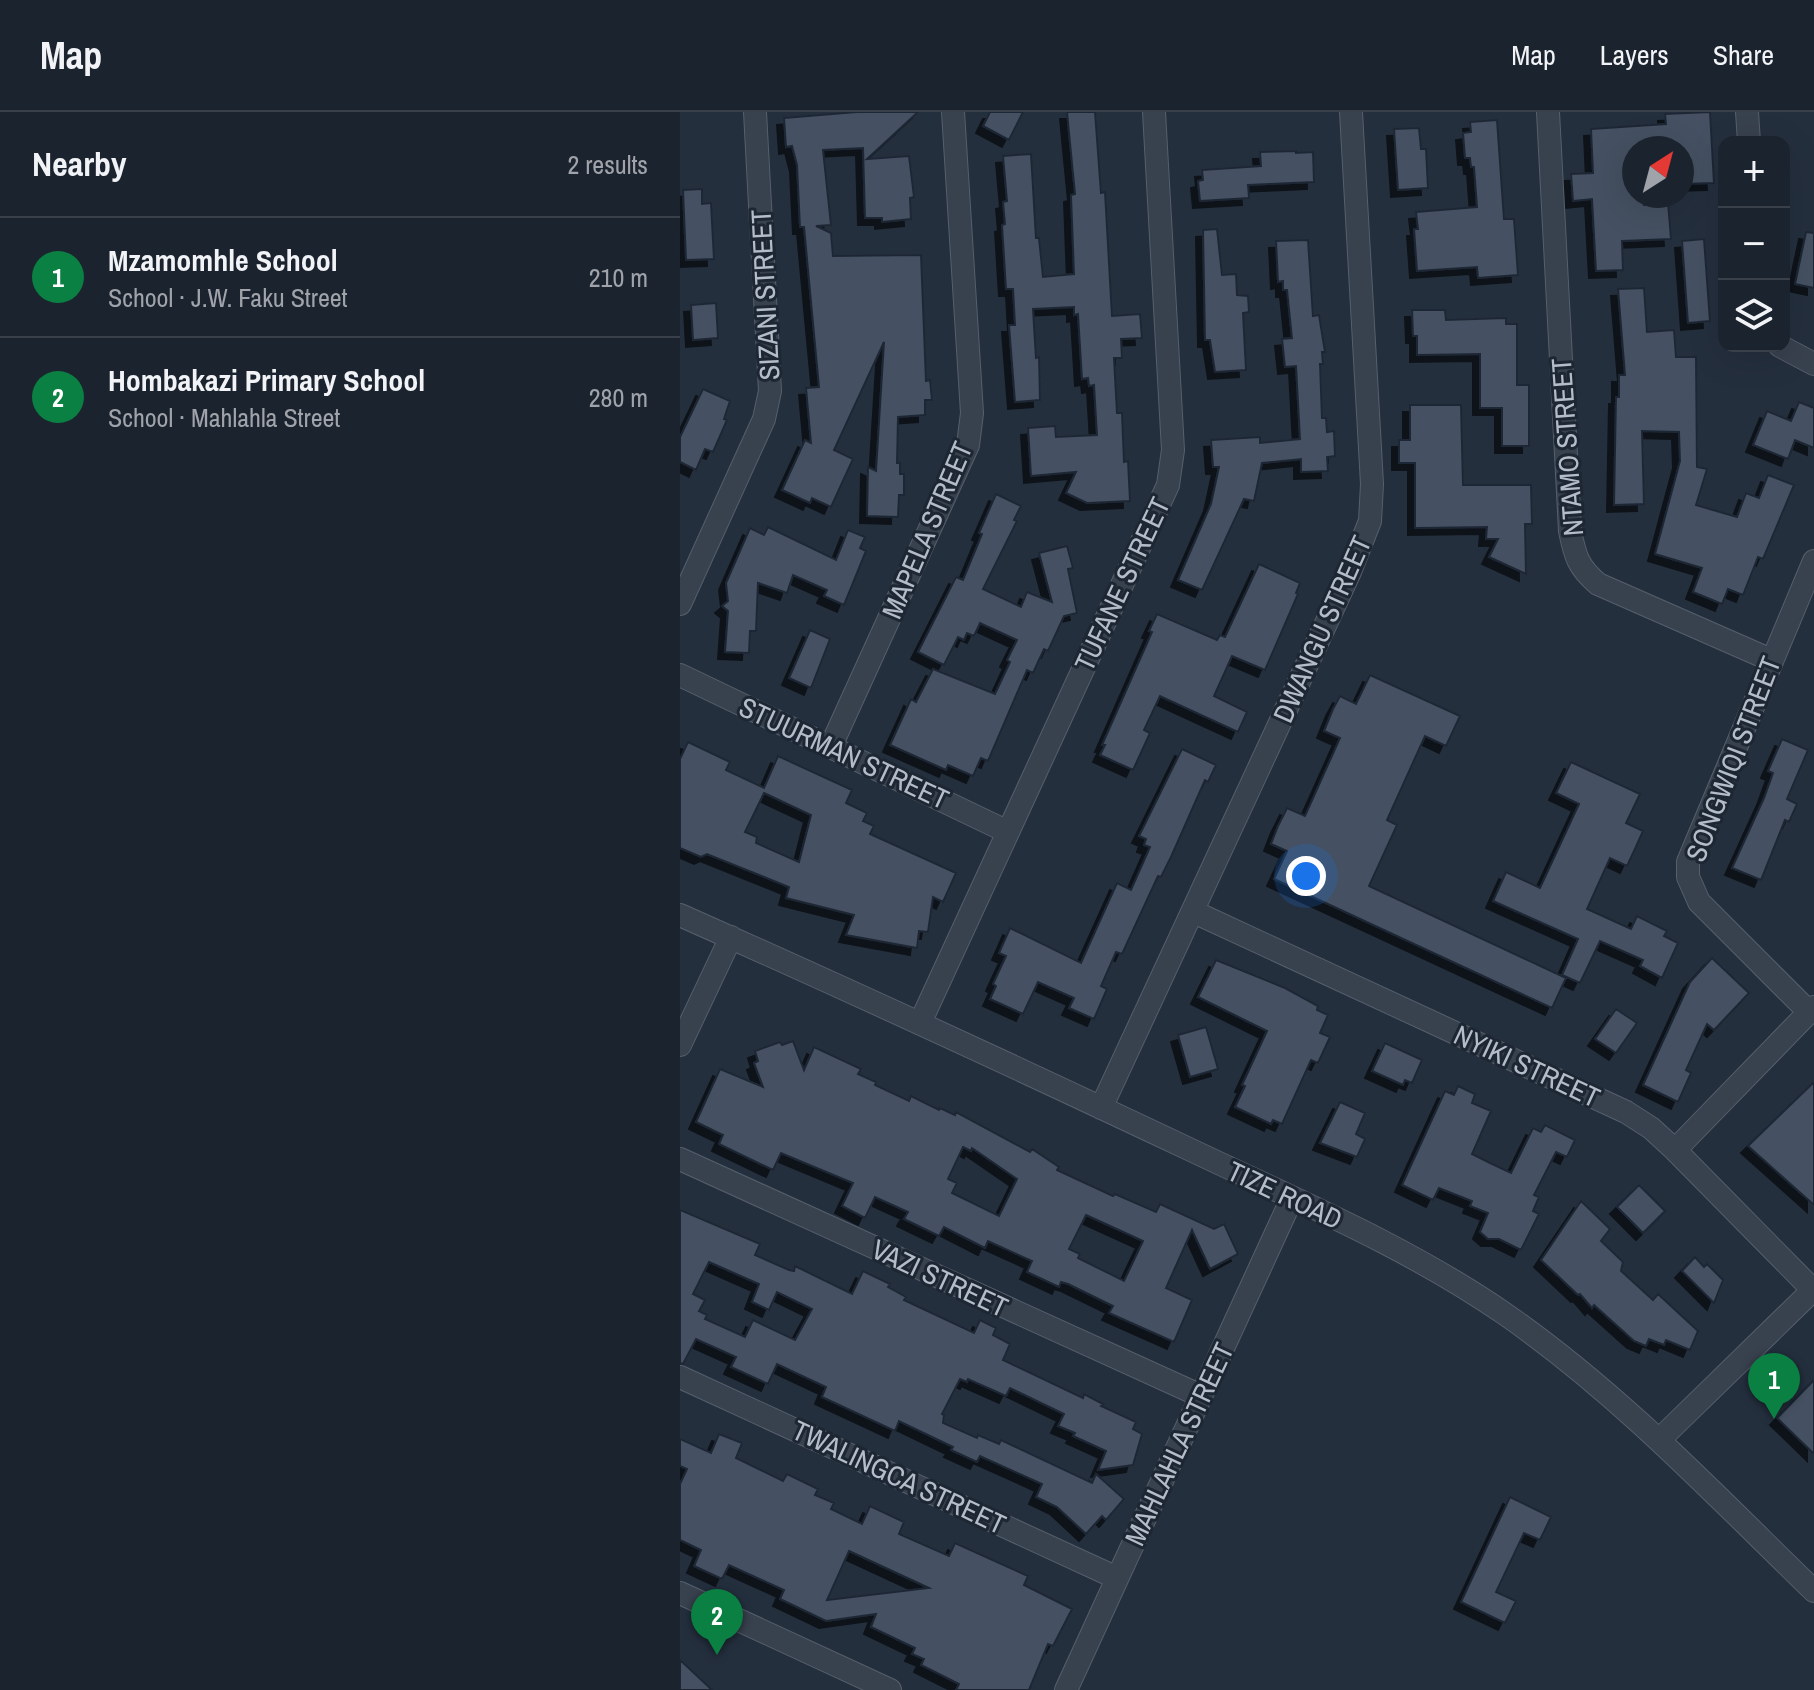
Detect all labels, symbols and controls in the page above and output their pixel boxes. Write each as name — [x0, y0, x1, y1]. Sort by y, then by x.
text: Map — [40, 30, 102, 81]
text: Map — [1511, 36, 1556, 74]
text: Layers — [1600, 36, 1669, 74]
text: Share — [1713, 36, 1774, 74]
north arrow — [1622, 136, 1694, 208]
map controls — [1718, 136, 1790, 352]
button: + — [1718, 136, 1790, 208]
text: Nearby — [32, 141, 127, 187]
text: 2 results — [567, 147, 648, 182]
button: − — [1718, 208, 1790, 280]
street label: SIZANI STREET — [742, 209, 788, 381]
text: Mzamomhle School — [108, 240, 338, 280]
text: 1 — [52, 260, 64, 295]
text: 210 m — [589, 260, 648, 295]
text: School · J.W. Faku Street — [108, 280, 348, 315]
button: layers — [1718, 280, 1790, 352]
street label: NTAMO STREET — [1542, 357, 1592, 537]
text: Hombakazi Primary School — [108, 360, 425, 400]
text: 2 — [52, 380, 64, 415]
text: 280 m — [589, 380, 648, 415]
text: School · Mahlahla Street — [108, 400, 340, 435]
street label: MAPELA STREET — [873, 436, 981, 624]
street label: TUFANE STREET — [1065, 491, 1179, 677]
street label: DWANGU STREET — [1264, 530, 1380, 728]
street label: SONGWIQI STREET — [1676, 651, 1790, 867]
street label: STUURMAN STREET — [733, 688, 955, 818]
your location — [1286, 856, 1326, 896]
street label: NYIKI STREET — [1448, 1016, 1606, 1116]
street label: TIZE ROAD — [1221, 1152, 1349, 1238]
street label: VAZI STREET — [866, 1230, 1014, 1326]
street label: MAHLAHLA STREET — [1115, 1337, 1243, 1551]
pin: 1 — [1748, 1353, 1800, 1419]
street label: TWALINGCA STREET — [786, 1411, 1012, 1543]
pin: 2 — [691, 1589, 743, 1655]

